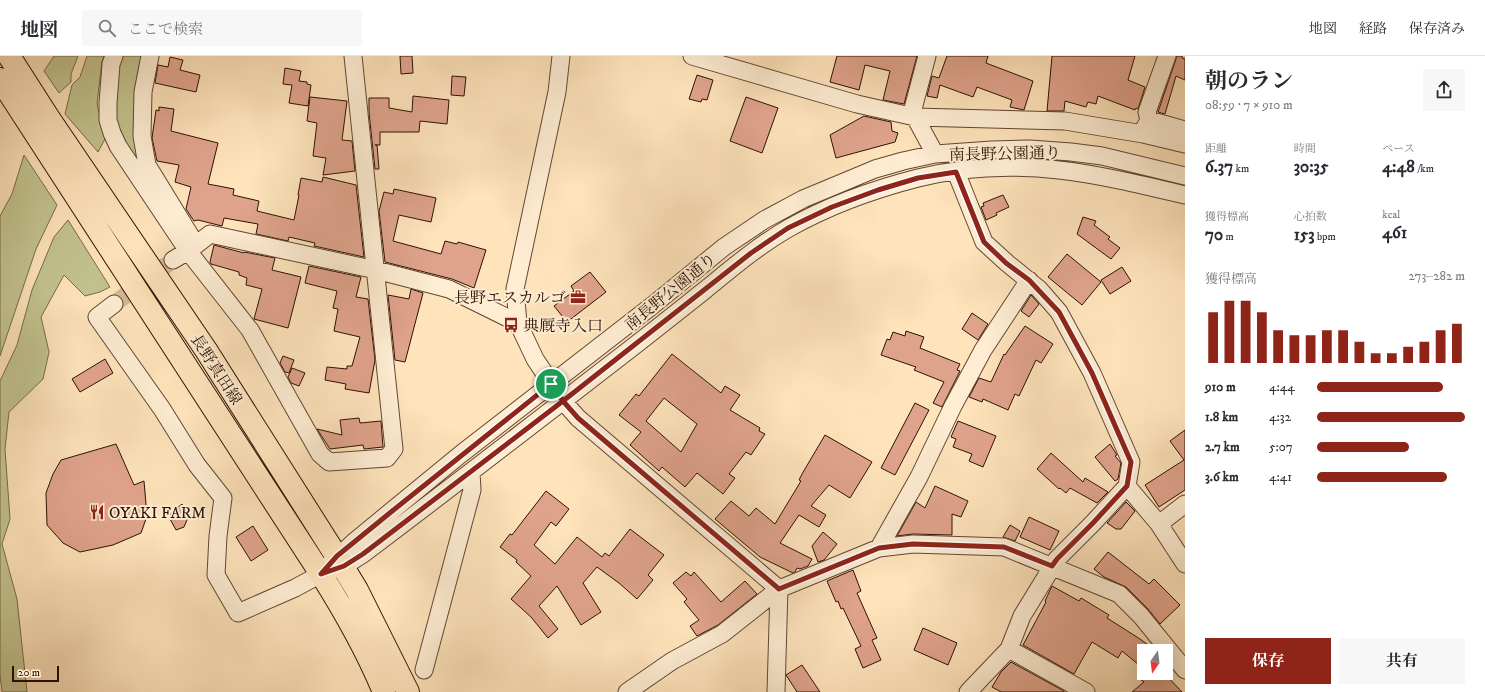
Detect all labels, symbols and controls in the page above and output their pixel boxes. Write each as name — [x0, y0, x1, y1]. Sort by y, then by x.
search box — [82, 10, 362, 46]
icon: search — [96, 17, 118, 39]
text: 地図 — [20, 19, 58, 42]
text: ここで検索 — [128, 20, 203, 39]
text: 地図 — [1309, 20, 1337, 38]
text: 経路 — [1359, 20, 1387, 38]
text: 保存済み — [1409, 20, 1465, 38]
text: 朝のラン — [1205, 68, 1293, 95]
button: share — [1423, 69, 1465, 111]
text: 08:59 · 7 × 910 m — [1205, 97, 1293, 113]
text: 距離 — [1205, 142, 1227, 156]
text: 時間 — [1294, 142, 1316, 156]
text: ペース — [1382, 142, 1415, 156]
street label: 南長野公園通り — [949, 143, 1061, 165]
text: 6.37 — [1205, 156, 1233, 178]
text: 30:35 — [1294, 156, 1328, 178]
text: 4:48 — [1382, 156, 1415, 178]
text: km — [1233, 162, 1249, 176]
text: /km — [1415, 162, 1434, 176]
text: kcal — [1382, 208, 1400, 222]
text: 獲得標高 — [1205, 210, 1249, 224]
text: 心拍数 — [1294, 210, 1327, 224]
text: 461 — [1382, 222, 1407, 244]
text: 70 — [1205, 224, 1223, 246]
text: 153 — [1294, 224, 1315, 246]
text: m — [1223, 230, 1234, 244]
text: bpm — [1315, 230, 1336, 244]
street label: 南長野公園通り — [621, 249, 720, 335]
text: 273–282 m — [1409, 268, 1465, 284]
text: 獲得標高 — [1205, 271, 1257, 287]
place label: 長野エスカルゴ — [454, 288, 566, 308]
office icon: 長野エスカルゴ — [569, 288, 587, 306]
bus stop icon: 典厩寺入口 — [502, 316, 520, 334]
place label: 典厩寺入口 — [523, 316, 603, 336]
street label: 長野真田線 — [186, 331, 246, 409]
pin — [534, 367, 568, 401]
icon: arrive — [540, 373, 562, 395]
text: 910 m — [1205, 379, 1236, 395]
text: 4:44 — [1269, 379, 1295, 395]
text: 1.8 km — [1205, 409, 1238, 425]
text: 4:32 — [1269, 409, 1291, 425]
text: 2.7 km — [1205, 439, 1240, 455]
text: 5:07 — [1269, 439, 1293, 455]
text: 3.6 km — [1205, 469, 1239, 485]
text: 4:41 — [1269, 469, 1292, 485]
restaurant icon: OYAKI FARM — [88, 503, 106, 521]
place label: OYAKI FARM — [109, 503, 206, 523]
button: 保存 — [1205, 638, 1331, 684]
button: 共有 — [1339, 638, 1465, 684]
north arrow — [1137, 644, 1173, 680]
map controls — [1137, 644, 1173, 680]
scale bar — [12, 664, 59, 683]
text: 20 m — [18, 666, 40, 680]

